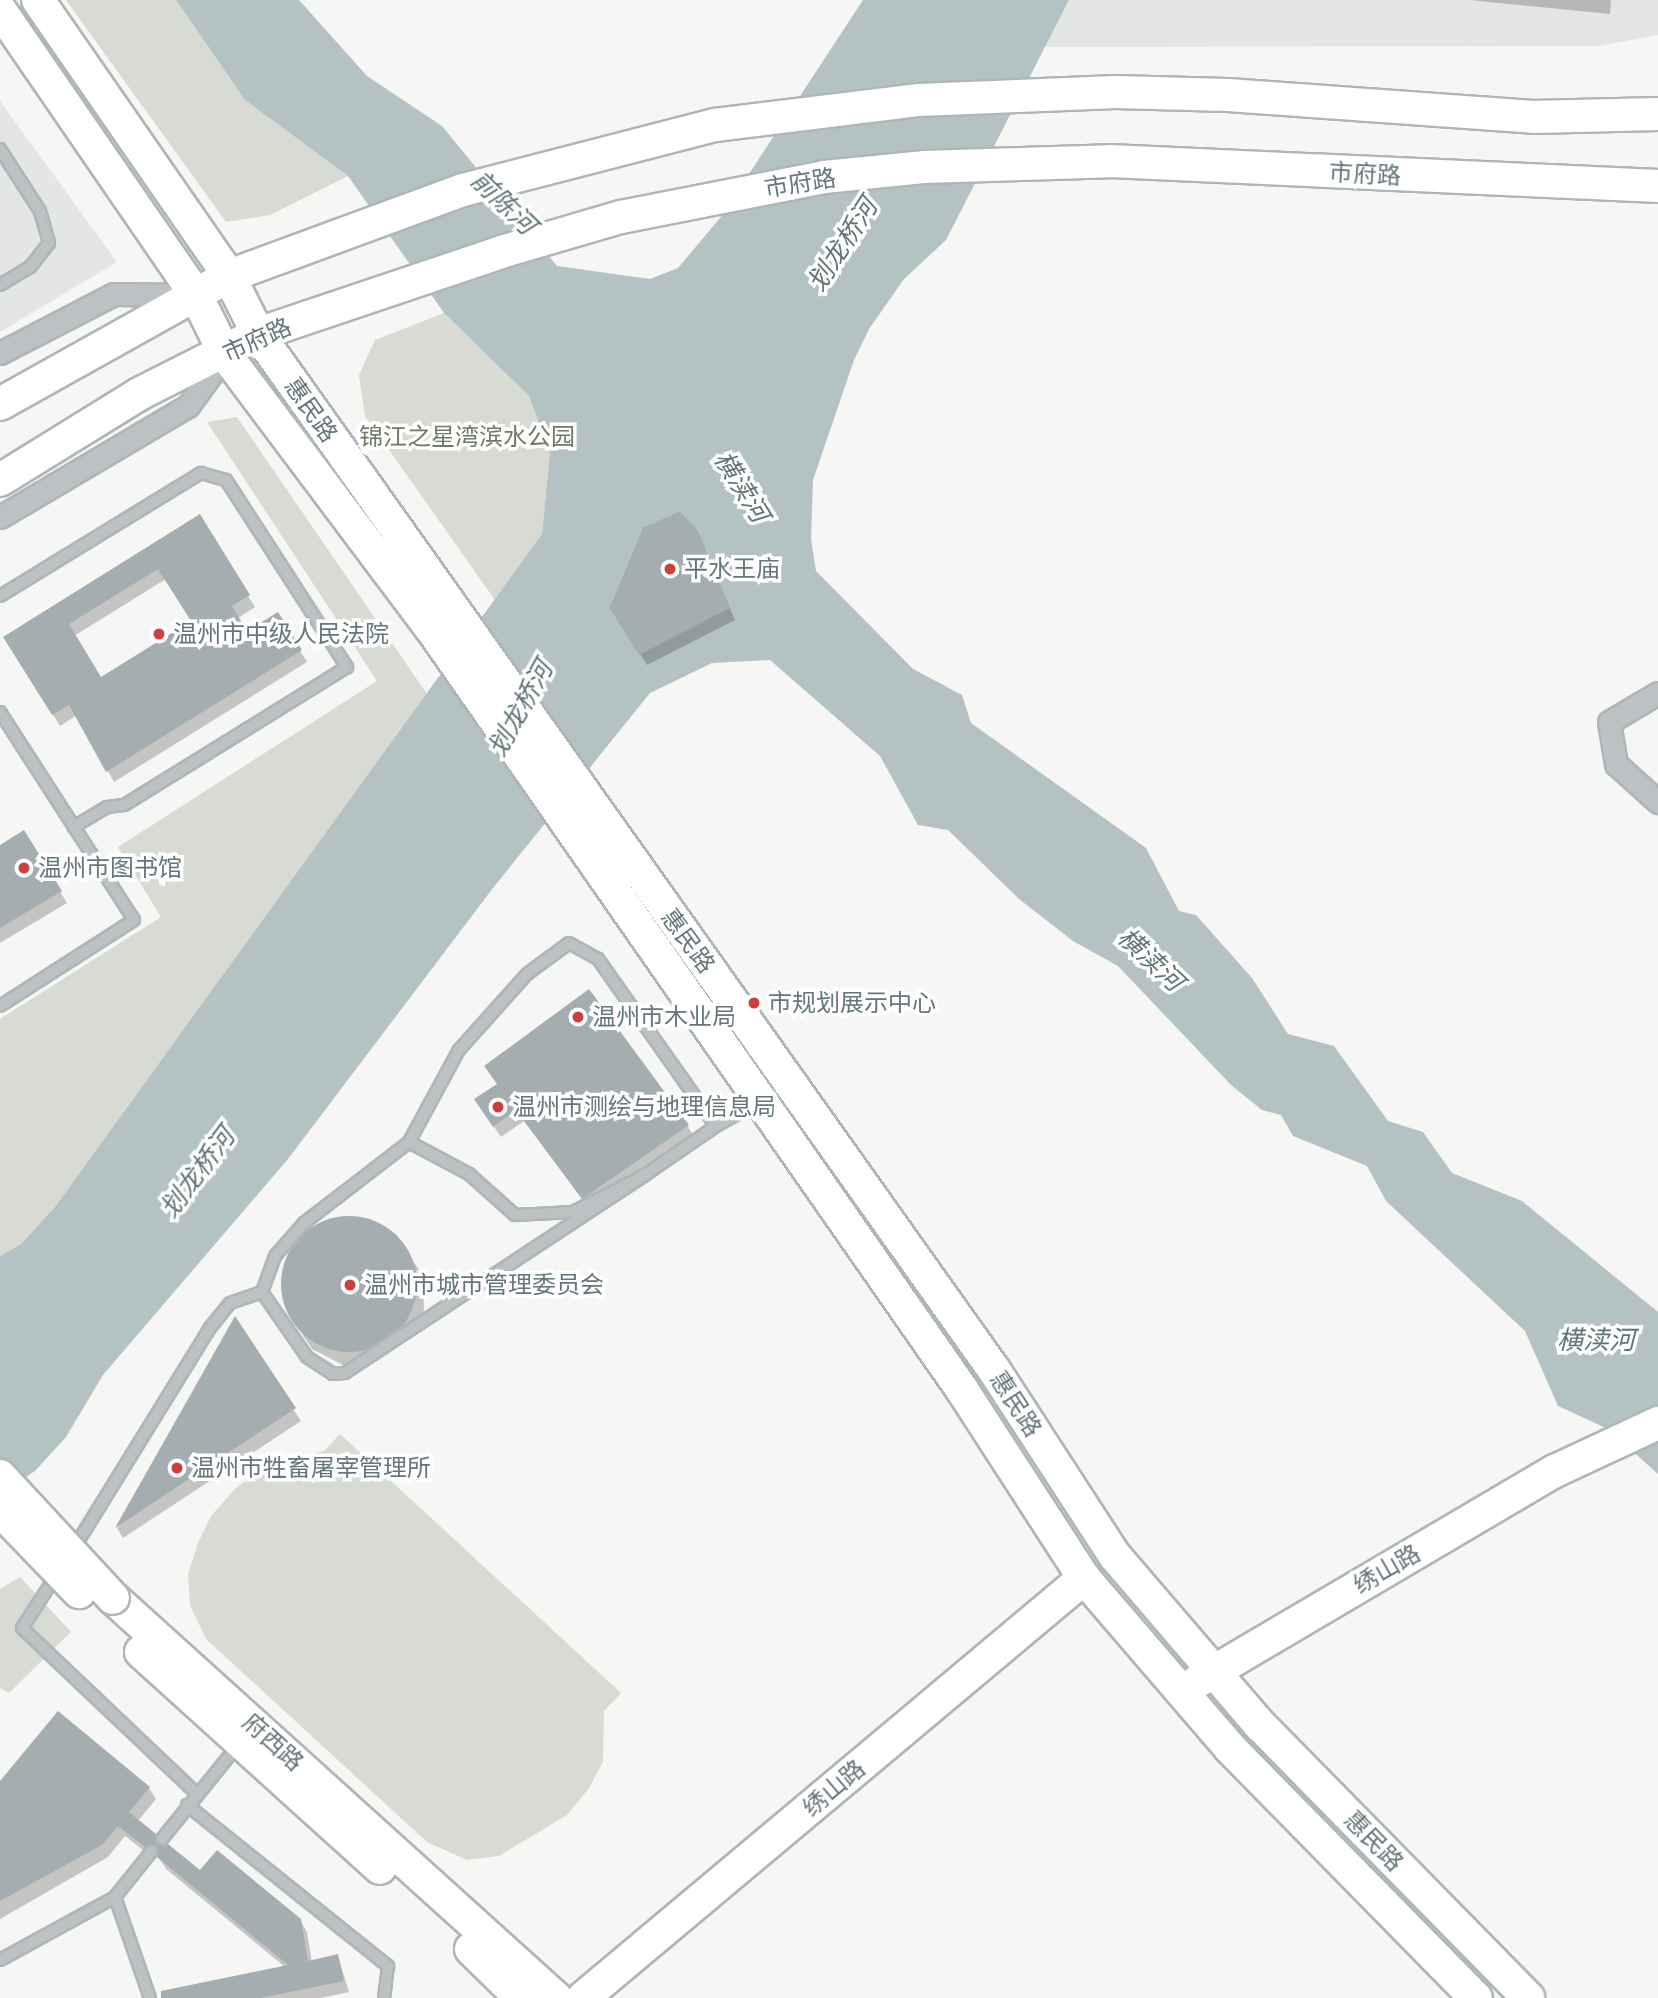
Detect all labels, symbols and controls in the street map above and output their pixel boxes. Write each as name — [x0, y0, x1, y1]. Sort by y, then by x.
street label: 市府路 — [1328, 158, 1402, 190]
street label: 市府路 — [762, 163, 838, 203]
water label: 前陈河 — [464, 165, 542, 241]
water label: 划龙桥河 — [802, 193, 884, 297]
street label: 市府路 — [218, 312, 296, 368]
street label: 惠民路 — [279, 372, 343, 448]
park label: 锦江之星湾滨水公园 — [359, 423, 575, 451]
water label: 横渎河 — [707, 446, 775, 528]
place label: 平水王庙 — [684, 555, 780, 583]
marker: 平水王庙 — [662, 561, 678, 577]
place label: 温州市中级人民法院 — [173, 620, 389, 648]
marker: 温州市中级人民法院 — [151, 626, 167, 642]
water label: 划龙桥河 — [482, 656, 560, 762]
place label: 温州市图书馆 — [38, 854, 182, 882]
marker: 温州市图书馆 — [16, 860, 32, 876]
street label: 惠民路 — [655, 903, 721, 979]
water label: 横渎河 — [1111, 922, 1189, 998]
place label: 市规划展示中心 — [768, 989, 936, 1017]
marker: 市规划展示中心 — [746, 995, 762, 1011]
place label: 温州市木业局 — [592, 1003, 736, 1031]
marker: 温州市木业局 — [570, 1009, 586, 1025]
place label: 温州市测绘与地理信息局 — [512, 1093, 776, 1121]
marker: 温州市测绘与地理信息局 — [490, 1099, 506, 1115]
water label: 划龙桥河 — [154, 1122, 242, 1224]
place label: 温州市城市管理委员会 — [364, 1271, 604, 1299]
marker: 温州市城市管理委员会 — [342, 1277, 358, 1293]
water label: 横渎河 — [1557, 1325, 1635, 1357]
street label: 惠民路 — [984, 1366, 1048, 1442]
place label: 温州市牲畜屠宰管理所 — [191, 1454, 431, 1482]
marker: 温州市牲畜屠宰管理所 — [169, 1460, 185, 1476]
street label: 绣山路 — [1349, 1539, 1425, 1599]
street label: 府西路 — [237, 1707, 309, 1777]
street label: 绣山路 — [797, 1754, 871, 1822]
street label: 惠民路 — [1339, 1805, 1409, 1877]

